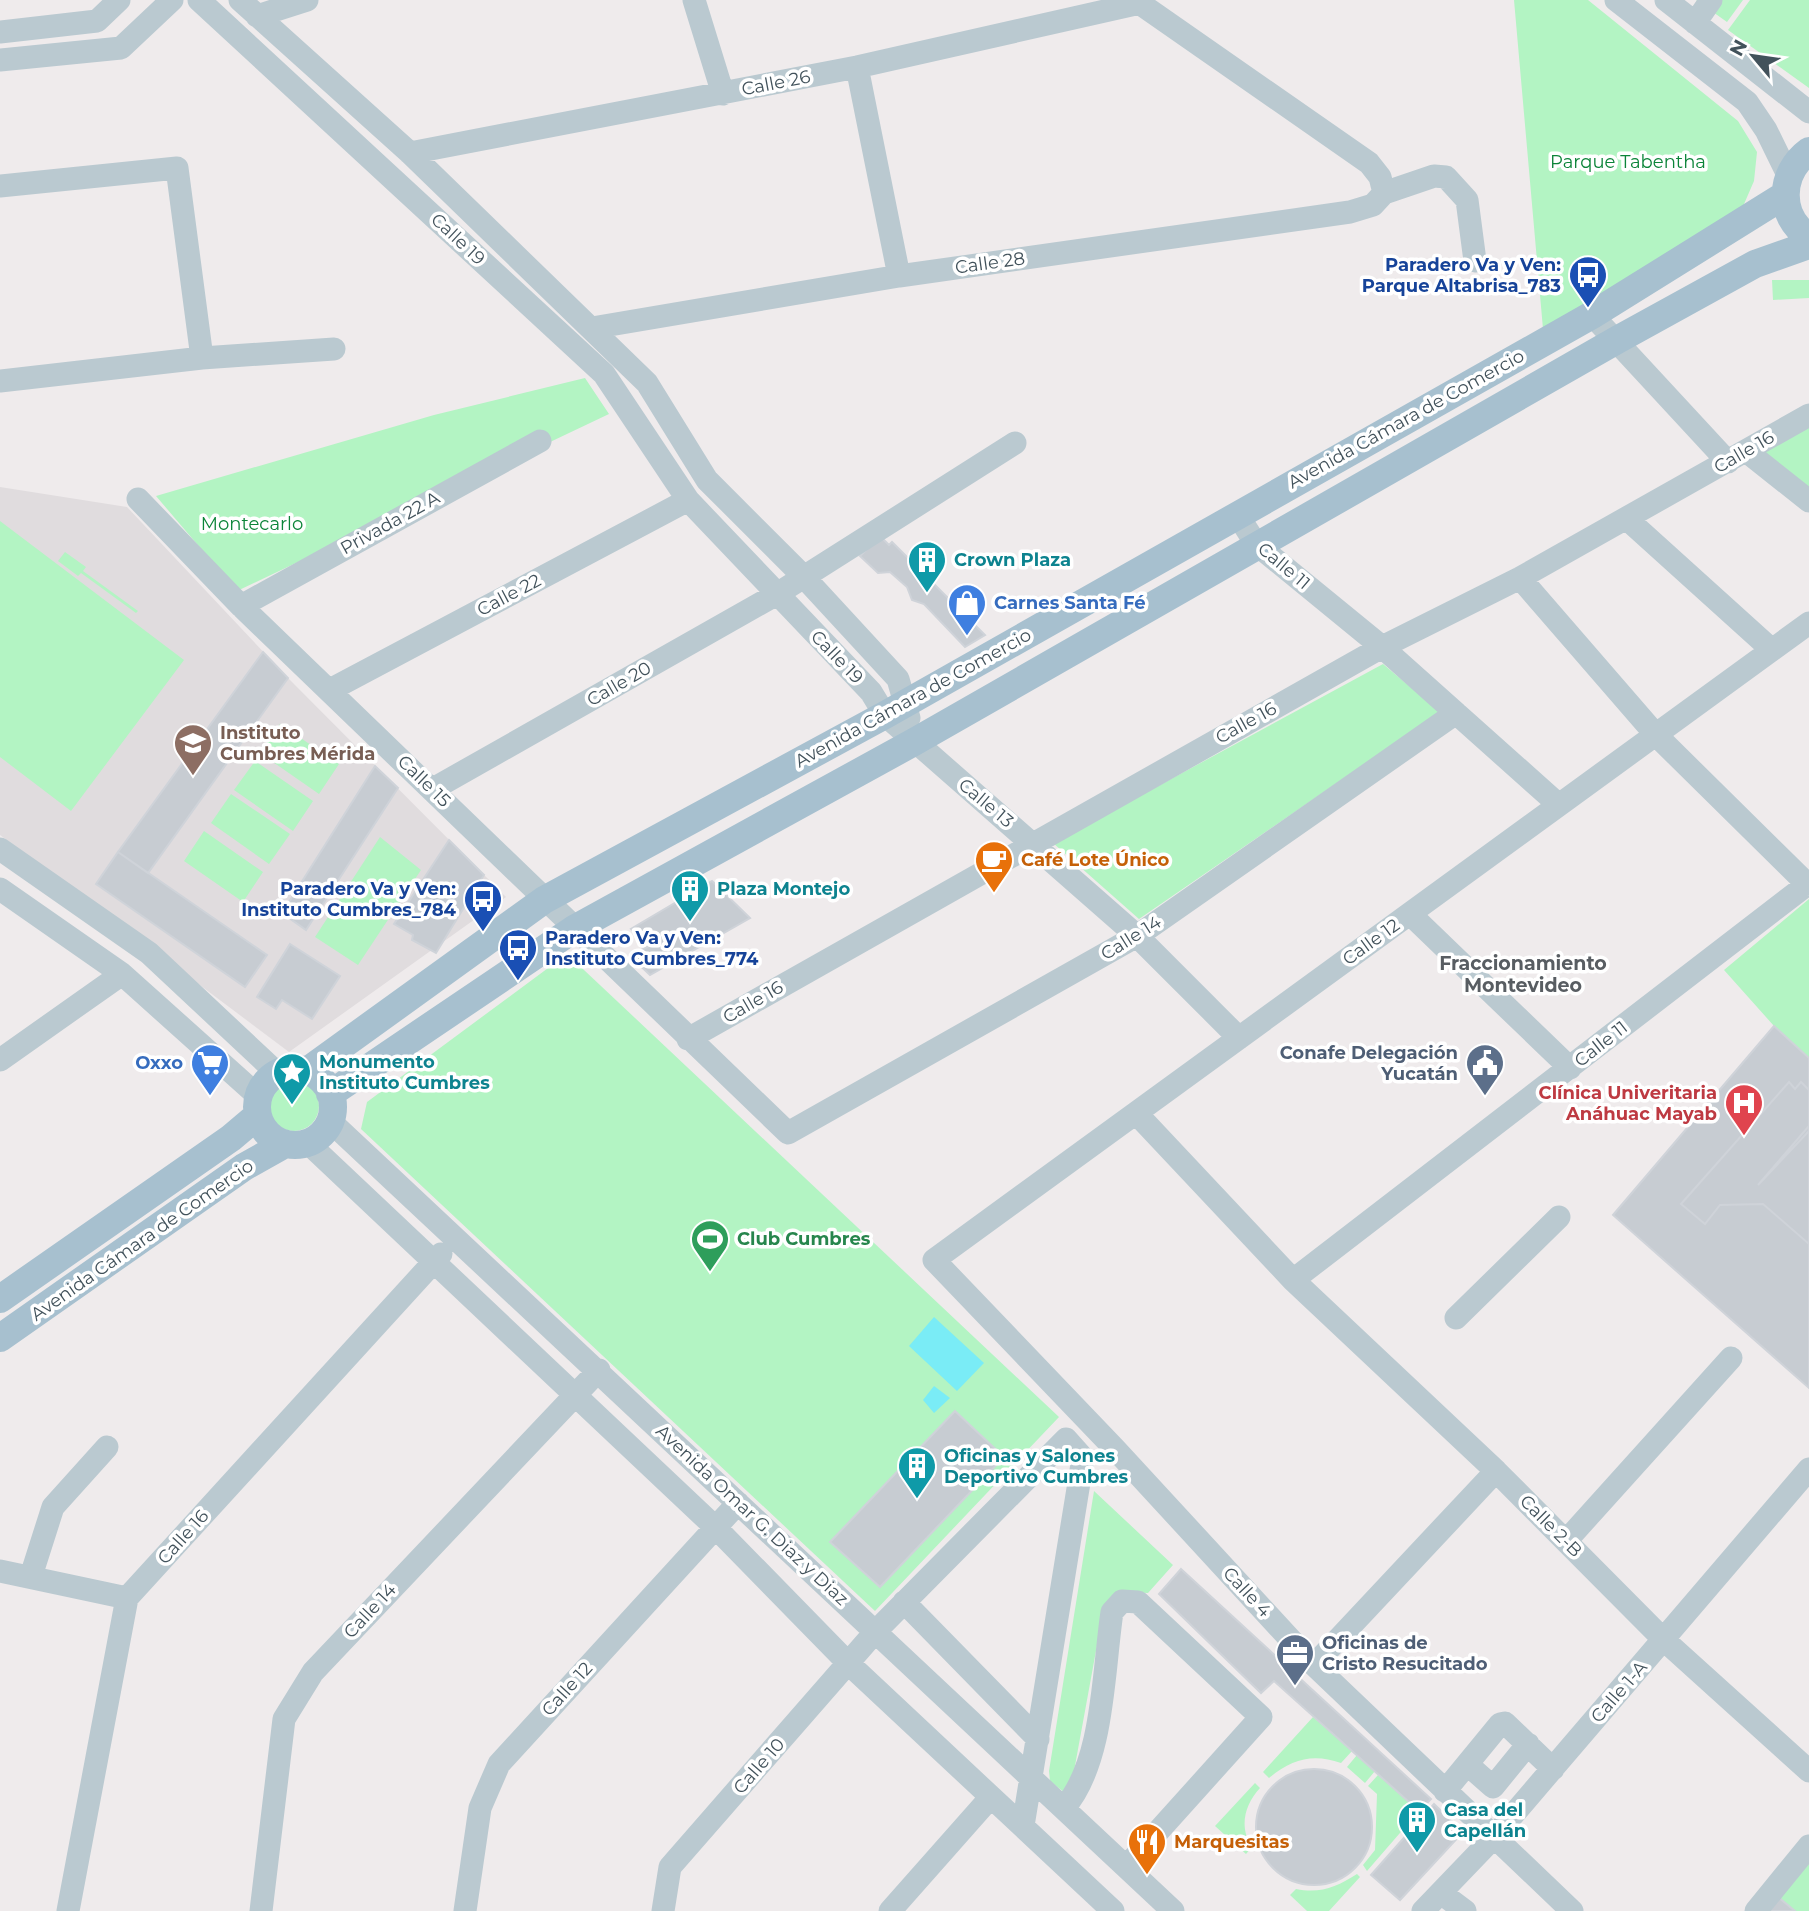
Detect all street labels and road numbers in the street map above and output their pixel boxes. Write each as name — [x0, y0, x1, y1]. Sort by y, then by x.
street label: Calle 26 — [740, 66, 812, 100]
street label: Calle 19 — [426, 208, 490, 270]
street label: Calle 28 — [954, 247, 1026, 279]
street label: Avenida Cámara de Comercio — [1284, 345, 1528, 493]
street label: Calle 16 — [1710, 426, 1778, 478]
street label: Privada 22 A — [337, 487, 444, 559]
street label: Calle 11 — [1253, 538, 1315, 594]
street label: Calle 22 — [473, 569, 545, 621]
street label: Avenida Cámara de Comercio — [791, 624, 1035, 772]
street label: Calle 19 — [806, 626, 868, 688]
street label: Calle 20 — [583, 657, 655, 711]
street label: Calle 16 — [1212, 697, 1280, 749]
street label: Calle 15 — [393, 750, 455, 812]
street label: Calle 13 — [954, 774, 1018, 832]
street label: Calle 14 — [1097, 911, 1165, 965]
street label: Calle 12 — [1338, 914, 1404, 970]
street label: Calle 16 — [719, 976, 787, 1028]
street label: Calle 11 — [1570, 1016, 1632, 1072]
street label: Avenida Cámara de Comercio — [26, 1155, 258, 1325]
street label: Avenida Omar G. Diaz y Diaz — [651, 1420, 853, 1610]
street label: Calle 2-B — [1515, 1490, 1587, 1562]
street label: Calle 16 — [153, 1505, 213, 1569]
street label: Calle 4 — [1218, 1562, 1276, 1622]
street label: Calle 14 — [339, 1579, 401, 1643]
street label: Calle 12 — [537, 1657, 597, 1721]
street label: Calle 1-A — [1586, 1657, 1652, 1727]
street label: Calle 10 — [729, 1734, 789, 1798]

